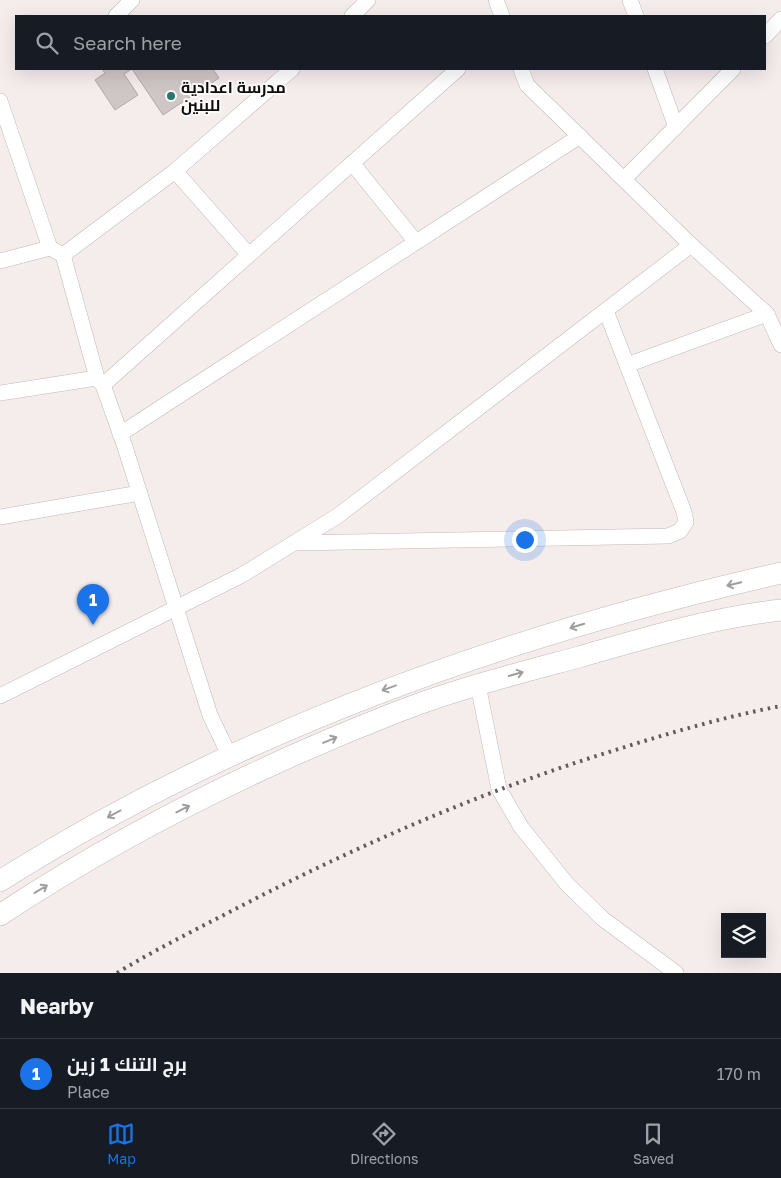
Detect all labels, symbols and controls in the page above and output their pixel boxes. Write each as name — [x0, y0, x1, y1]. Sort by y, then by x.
search box — [15, 15, 766, 70]
icon: search — [33, 29, 61, 57]
text: Search here — [73, 31, 182, 54]
place label: مدرسة اعدادية للبنين — [181, 77, 286, 115]
marker: مدرسة اعدادية للبنين — [165, 90, 177, 102]
your location — [512, 527, 538, 553]
one-way arrow — [726, 580, 742, 589]
pin: 1 — [77, 584, 109, 625]
one-way arrow — [569, 621, 585, 631]
one-way arrow — [507, 669, 523, 679]
one-way arrow — [382, 684, 398, 693]
one-way arrow — [322, 735, 337, 745]
one-way arrow — [175, 804, 190, 814]
one-way arrow — [107, 809, 122, 819]
one-way arrow — [34, 884, 48, 894]
map controls — [721, 913, 766, 958]
button: layers — [721, 913, 766, 958]
text: Nearby — [20, 993, 94, 1019]
text: برج التنك 1 زين — [67, 1052, 187, 1075]
text: 1 — [32, 1064, 40, 1084]
text: 170 m — [717, 1064, 761, 1084]
text: Place — [67, 1082, 110, 1102]
tab: Map — [107, 1120, 136, 1167]
tab: Directions — [350, 1120, 419, 1167]
tab: Saved — [633, 1120, 674, 1167]

